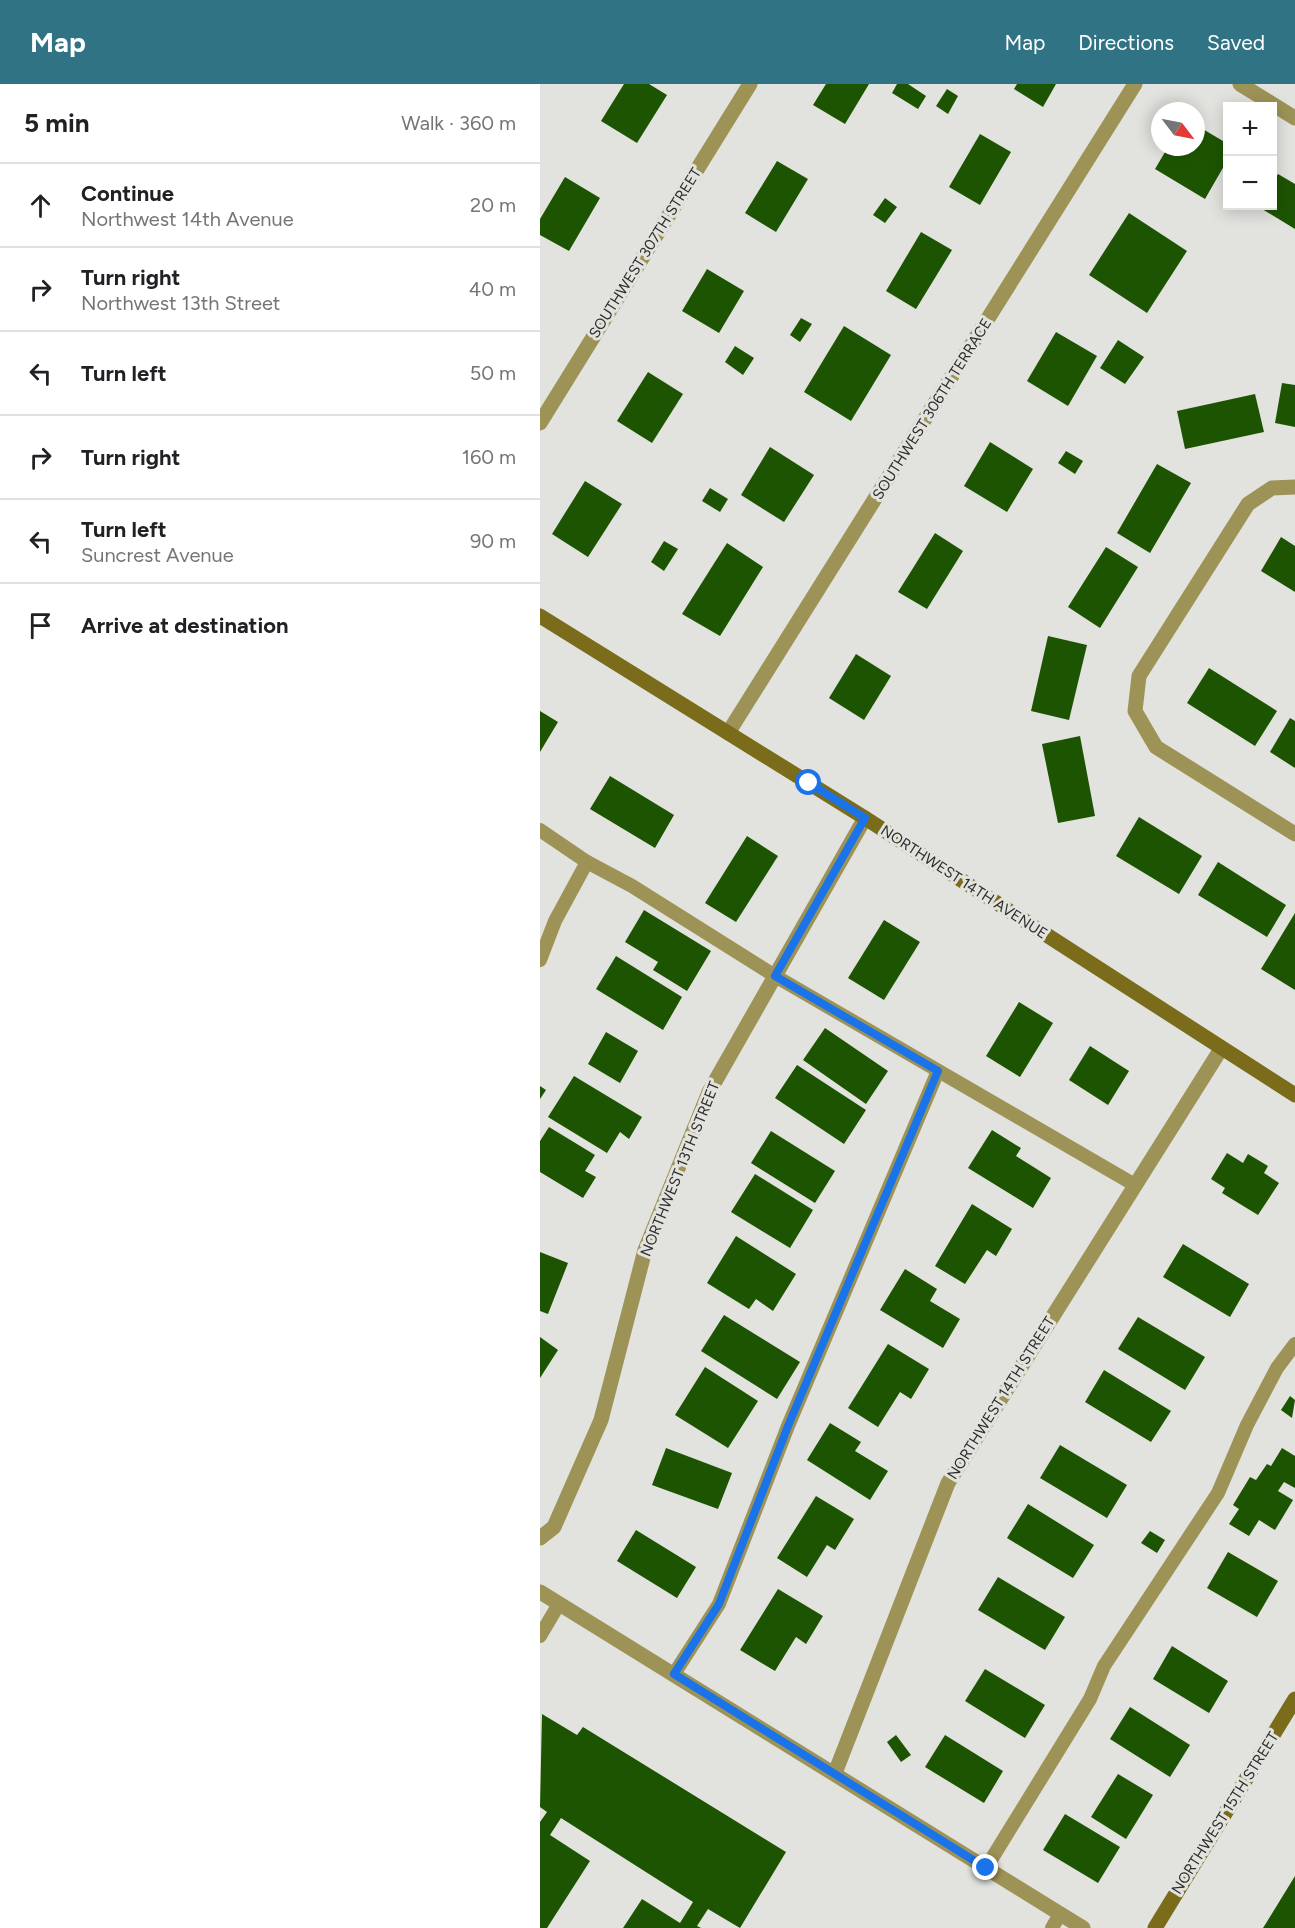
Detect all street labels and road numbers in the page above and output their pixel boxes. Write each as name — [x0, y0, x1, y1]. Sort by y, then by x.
street label: SOUTHWEST 307TH STREET — [585, 164, 705, 341]
street label: SOUTHWEST 306TH TERRACE — [869, 315, 995, 503]
street label: NORTHWEST 14TH AVENUE — [877, 821, 1051, 943]
street label: NORTHWEST 13TH STREET — [637, 1078, 724, 1259]
street label: NORTHWEST 14TH STREET — [943, 1313, 1059, 1483]
street label: NORTHWEST 15TH STREET — [1168, 1728, 1283, 1897]

